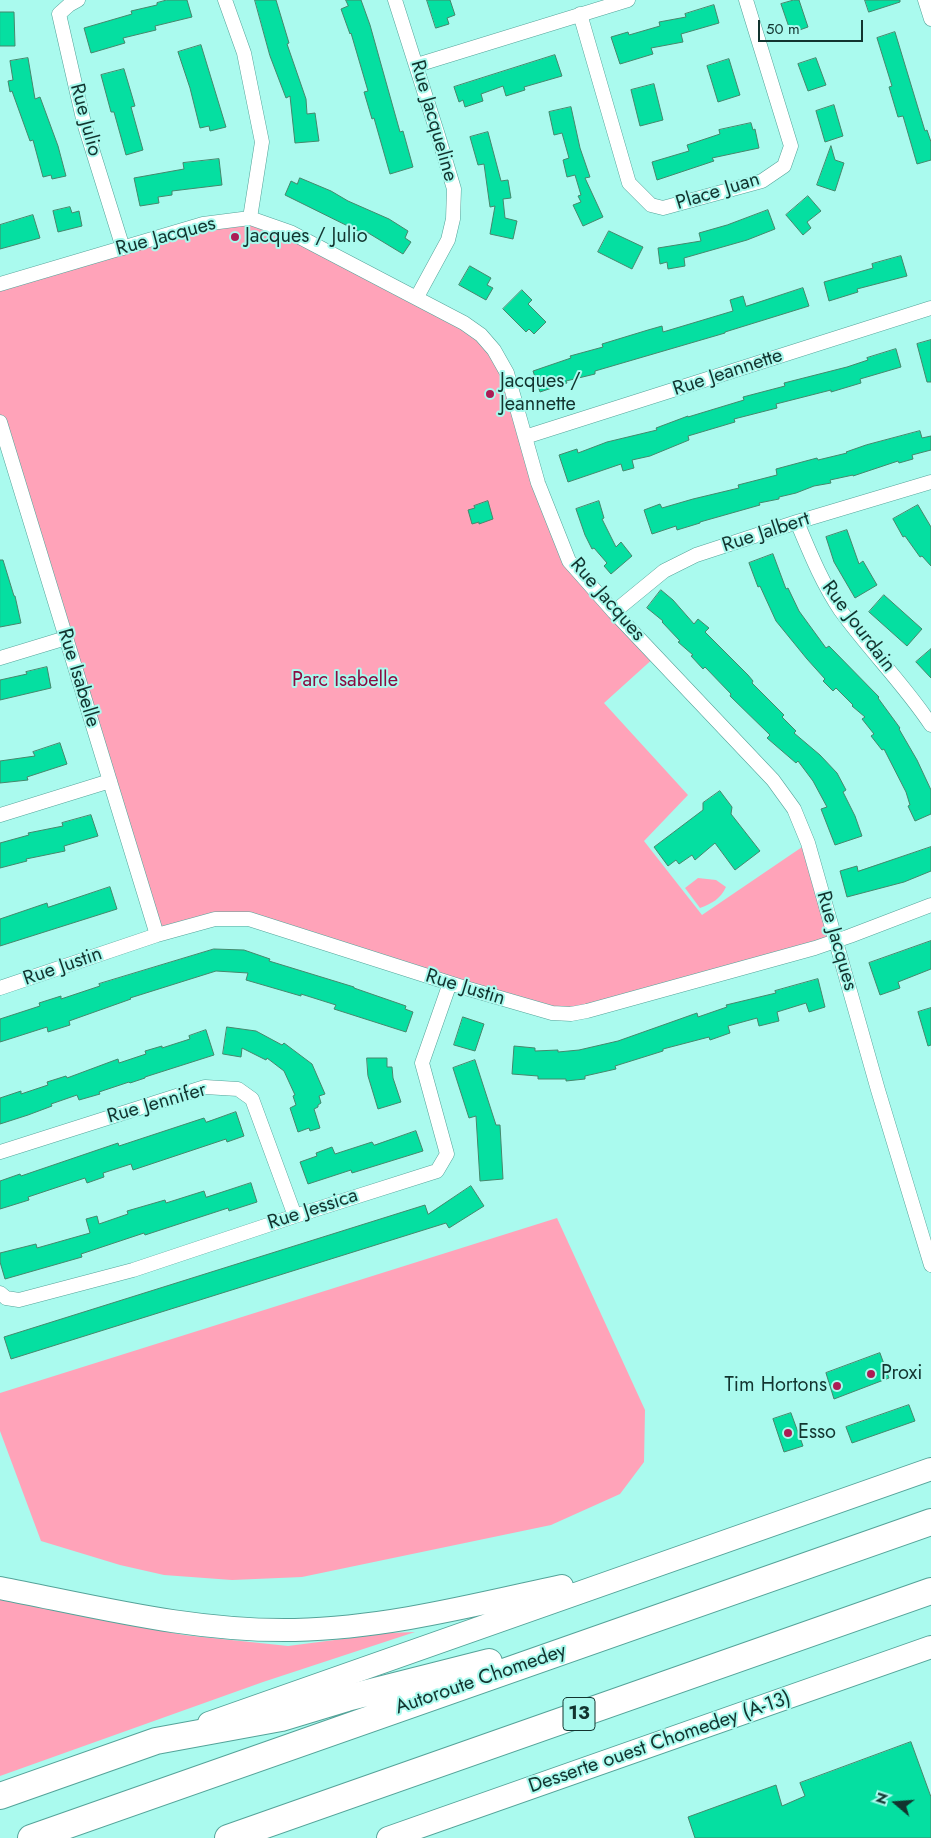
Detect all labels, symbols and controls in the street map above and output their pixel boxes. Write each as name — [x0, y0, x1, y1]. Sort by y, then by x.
scale bar — [761, 10, 866, 42]
text: 50 m — [766, 18, 800, 40]
street label: Rue Jacqueline — [404, 58, 462, 184]
street label: Rue Julio — [64, 81, 106, 159]
street label: Place Juan — [673, 168, 763, 216]
street label: Rue Jacques — [114, 212, 218, 262]
place label: Jacques / Julio — [245, 225, 368, 249]
marker: Jacques / Julio — [229, 231, 241, 243]
street label: Rue Jeannette — [670, 344, 786, 402]
place label: Jacques / Jeannette — [500, 370, 581, 417]
marker: Jacques / Jeannette — [484, 388, 496, 400]
street label: Rue Jalbert — [719, 508, 813, 558]
street label: Rue Jacques — [564, 554, 650, 646]
street label: Rue Jourdain — [816, 577, 900, 677]
street label: Rue Isabelle — [52, 626, 104, 730]
park label: Parc Isabelle — [292, 669, 398, 693]
street label: Rue Jacques — [810, 889, 862, 993]
street label: Rue Justin — [20, 942, 106, 992]
street label: Rue Justin — [422, 965, 508, 1011]
street label: Rue Jennifer — [105, 1078, 209, 1130]
street label: Rue Jessica — [265, 1184, 361, 1236]
place label: Proxi — [881, 1362, 922, 1386]
marker: Proxi — [865, 1368, 877, 1380]
place label: Tim Hortons — [725, 1374, 827, 1398]
marker: Tim Hortons — [831, 1380, 843, 1392]
place label: Esso — [798, 1421, 836, 1445]
marker: Esso — [782, 1427, 794, 1439]
street label: Autoroute Chomedey — [392, 1639, 570, 1721]
street label: Desserte ouest Chomedey (A-13) — [526, 1687, 794, 1799]
road number: 13 — [563, 1698, 595, 1730]
north arrow — [871, 1778, 921, 1828]
text: N — [871, 1790, 893, 1807]

